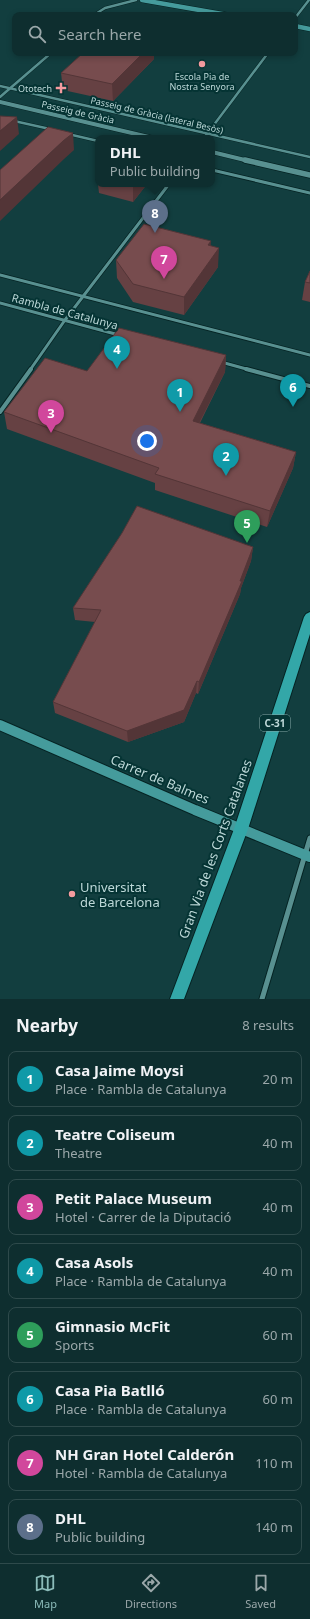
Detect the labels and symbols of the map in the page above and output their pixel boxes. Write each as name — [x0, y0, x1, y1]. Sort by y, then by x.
marker: Escola Pia de Nostra Senyora — [197, 59, 207, 69]
place label: Escola Pia de Nostra Senyora — [170, 70, 234, 93]
place label: Ototech — [18, 82, 52, 95]
marker: Ototech — [55, 82, 67, 94]
street label: Passeig de Gràcia (lateral Besòs) — [89, 93, 225, 137]
street label: Passeig de Gràcia — [40, 97, 116, 127]
pin: 8 — [142, 200, 168, 233]
pin: 7 — [151, 246, 177, 279]
street label: Rambla de Catalunya — [10, 290, 120, 332]
pin: 4 — [104, 336, 130, 369]
pin: 6 — [280, 374, 306, 407]
pin: 1 — [167, 379, 193, 412]
pin: 3 — [38, 400, 64, 433]
your location — [137, 431, 157, 451]
pin: 2 — [213, 443, 239, 476]
pin: 5 — [234, 510, 260, 543]
road number: C-31 — [260, 715, 290, 731]
street label: Carrer de Balmes — [108, 750, 212, 808]
street label: Gran Via de les Corts Catalanes — [174, 757, 256, 941]
place label: Universitat de Barcelona — [80, 878, 160, 911]
marker: Universitat de Barcelona — [67, 889, 77, 899]

